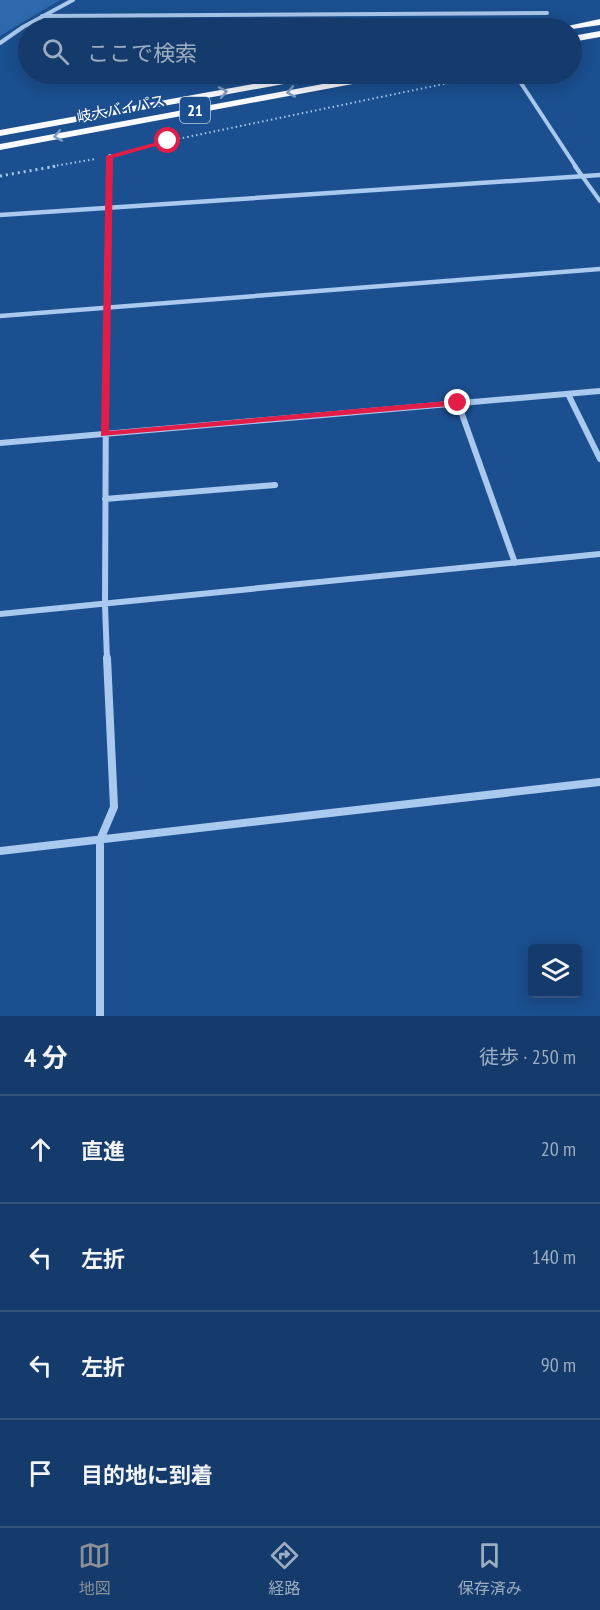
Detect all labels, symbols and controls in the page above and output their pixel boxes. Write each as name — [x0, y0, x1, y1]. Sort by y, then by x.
search box — [18, 18, 582, 84]
icon: search — [39, 35, 72, 68]
text: ここで検索 — [87, 39, 197, 67]
one-way arrow — [286, 85, 296, 98]
one-way arrow — [217, 86, 227, 99]
street label: 岐大バイパス — [75, 91, 167, 126]
road number: 21 — [180, 97, 210, 123]
route start — [154, 127, 180, 153]
one-way arrow — [53, 129, 63, 142]
route end — [444, 389, 470, 415]
map controls — [528, 944, 582, 998]
button: layers — [528, 944, 582, 998]
text: 4 分 — [24, 1041, 68, 1074]
text: 徒歩 · 250 m — [479, 1044, 576, 1070]
icon: ahead — [24, 1133, 57, 1166]
text: 20 m — [541, 1136, 576, 1162]
text: 直進 — [81, 1137, 125, 1165]
icon: left — [24, 1241, 57, 1274]
text: 140 m — [532, 1244, 576, 1270]
text: 左折 — [81, 1245, 125, 1273]
icon: left — [24, 1349, 57, 1382]
text: 90 m — [541, 1352, 576, 1378]
text: 左折 — [81, 1353, 125, 1381]
icon: arrive — [24, 1457, 57, 1490]
text: 目的地に到着 — [81, 1461, 213, 1489]
tab: 地図 — [78, 1539, 111, 1599]
tab: 経路 — [268, 1539, 301, 1599]
tab: 保存済み — [458, 1539, 522, 1599]

